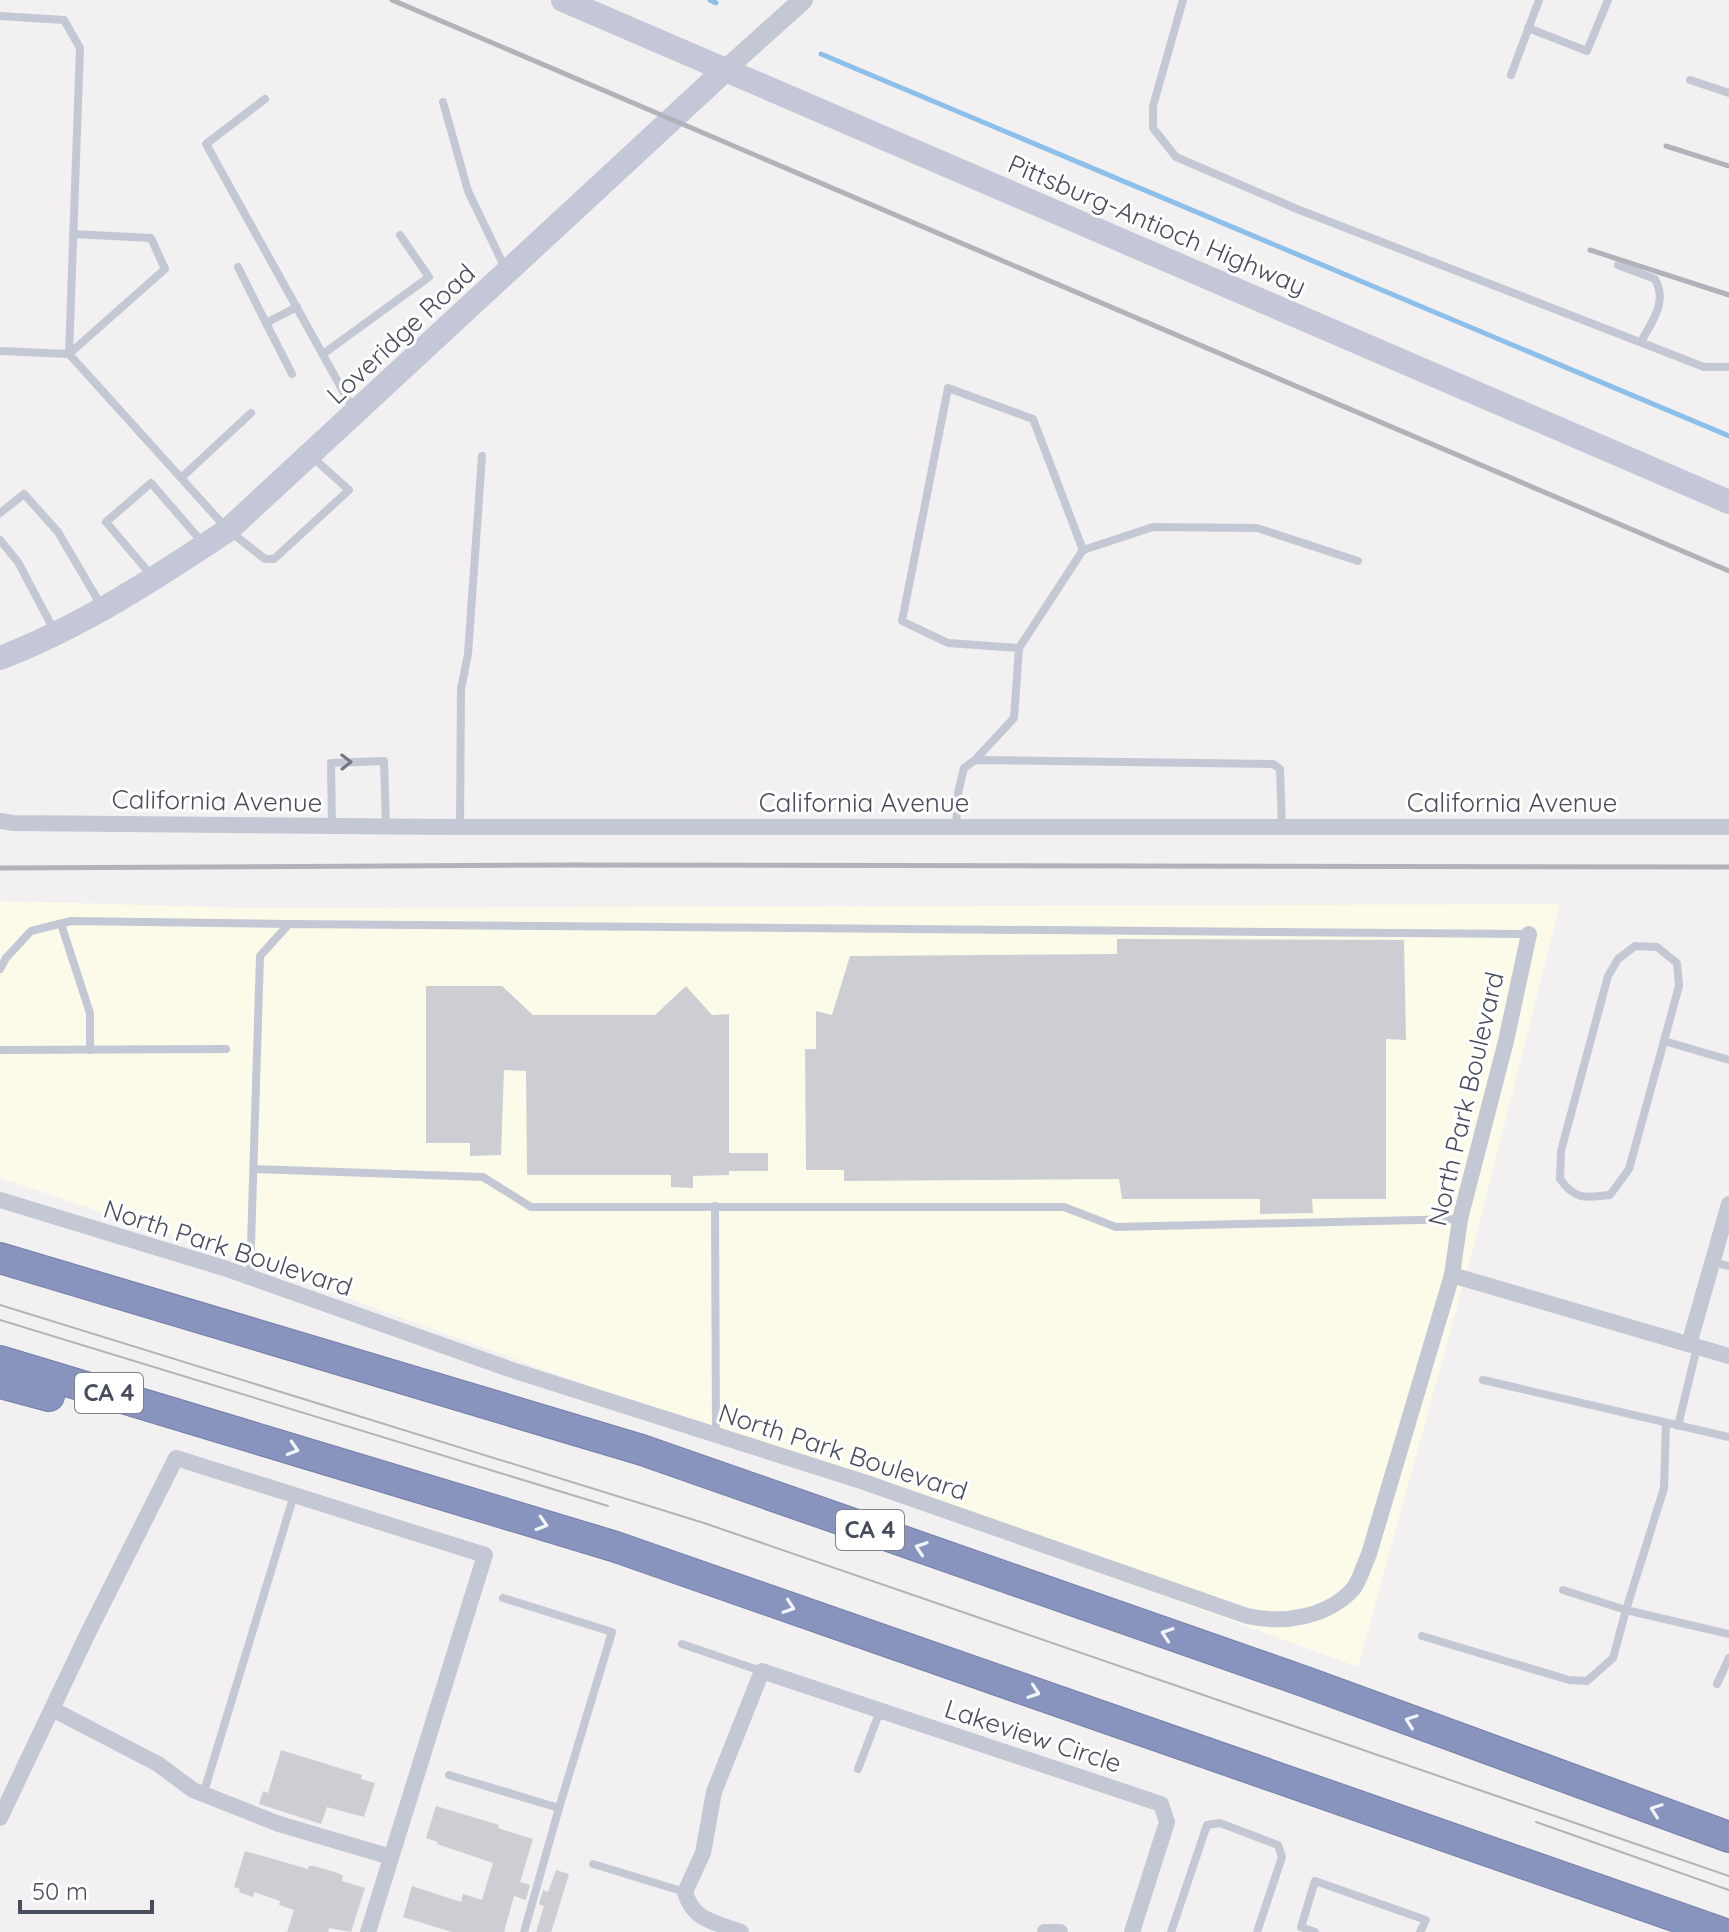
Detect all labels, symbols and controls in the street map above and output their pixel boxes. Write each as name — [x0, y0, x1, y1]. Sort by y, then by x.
street label: Pittsburg-Antioch Highway — [1003, 147, 1311, 302]
street label: Loveridge Road — [320, 256, 482, 411]
one-way arrow — [340, 754, 353, 771]
street label: California Avenue — [111, 782, 323, 819]
street label: California Avenue — [759, 786, 969, 819]
street label: California Avenue — [1407, 786, 1617, 819]
street label: North Park Boulevard — [1420, 969, 1511, 1229]
street label: North Park Boulevard — [100, 1192, 357, 1303]
road number: CA 4 — [75, 1373, 143, 1413]
street label: North Park Boulevard — [715, 1396, 972, 1507]
one-way arrow — [286, 1440, 300, 1456]
road number: CA 4 — [836, 1510, 904, 1550]
one-way arrow — [535, 1515, 549, 1531]
one-way arrow — [915, 1541, 929, 1557]
one-way arrow — [781, 1597, 795, 1613]
one-way arrow — [1160, 1627, 1174, 1643]
one-way arrow — [1027, 1683, 1041, 1699]
street label: Lakeview Circle — [941, 1691, 1126, 1780]
one-way arrow — [1405, 1714, 1419, 1731]
one-way arrow — [1650, 1803, 1664, 1820]
scale bar — [20, 1864, 152, 1914]
text: 50 m — [32, 1876, 88, 1906]

